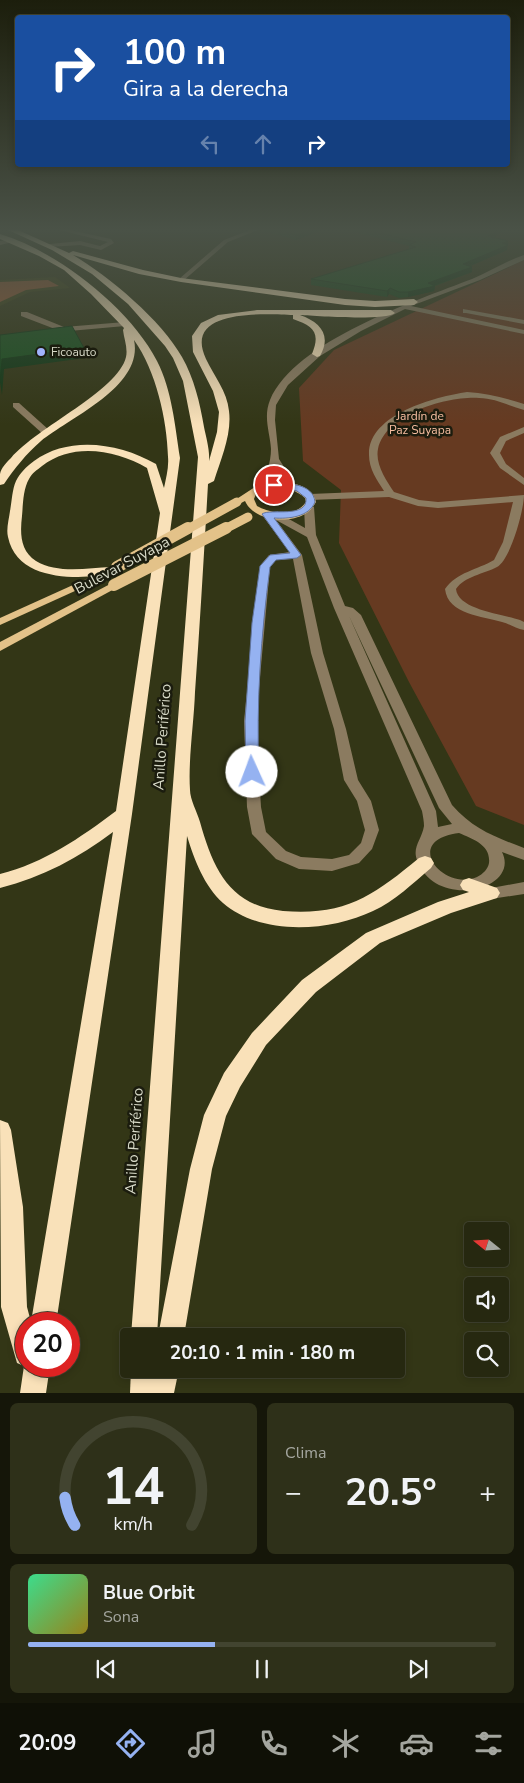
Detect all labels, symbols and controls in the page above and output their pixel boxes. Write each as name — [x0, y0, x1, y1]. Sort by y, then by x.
text: 100 m — [123, 29, 226, 76]
icon: right — [40, 35, 105, 100]
text: Gira a la derecha — [123, 74, 289, 104]
icon: left — [196, 130, 224, 158]
icon: ahead — [249, 130, 277, 158]
icon: right — [302, 130, 330, 158]
place label: Ficoauto — [51, 344, 97, 360]
marker: Ficoauto — [35, 346, 47, 358]
park label: Jardín de Paz Suyapa — [389, 408, 451, 438]
pin — [253, 464, 295, 506]
icon: arrive — [260, 471, 288, 499]
street label: Bulevar Suyapa — [71, 531, 173, 599]
street label: Anillo Periférico — [148, 683, 176, 791]
position arrow — [225, 745, 277, 797]
street label: Anillo Periférico — [120, 1087, 148, 1195]
north arrow — [464, 1222, 509, 1268]
map controls — [464, 1222, 509, 1377]
button: sound — [464, 1277, 509, 1322]
speed limit sign: 20 — [15, 1312, 80, 1377]
button: search — [464, 1332, 509, 1377]
text: 20:10 · 1 min · 180 m — [170, 1340, 355, 1366]
text: Clima — [285, 1442, 326, 1464]
text: 14 — [102, 1451, 165, 1522]
text: 20.5° — [344, 1467, 437, 1518]
text: − — [285, 1474, 302, 1512]
text: + — [479, 1474, 496, 1512]
text: km/h — [114, 1512, 153, 1536]
text: Blue Orbit — [103, 1580, 194, 1606]
text: Sona — [103, 1606, 139, 1628]
icon: previous — [92, 1655, 120, 1683]
icon: pause — [248, 1655, 276, 1683]
icon: next — [404, 1655, 432, 1683]
icon: directions — [113, 1726, 148, 1761]
icon: music — [185, 1726, 220, 1761]
icon: phone — [256, 1726, 291, 1761]
icon: climate — [328, 1726, 363, 1761]
icon: car — [399, 1726, 434, 1761]
icon: filters — [471, 1726, 506, 1761]
text: 20:09 — [18, 1728, 77, 1758]

